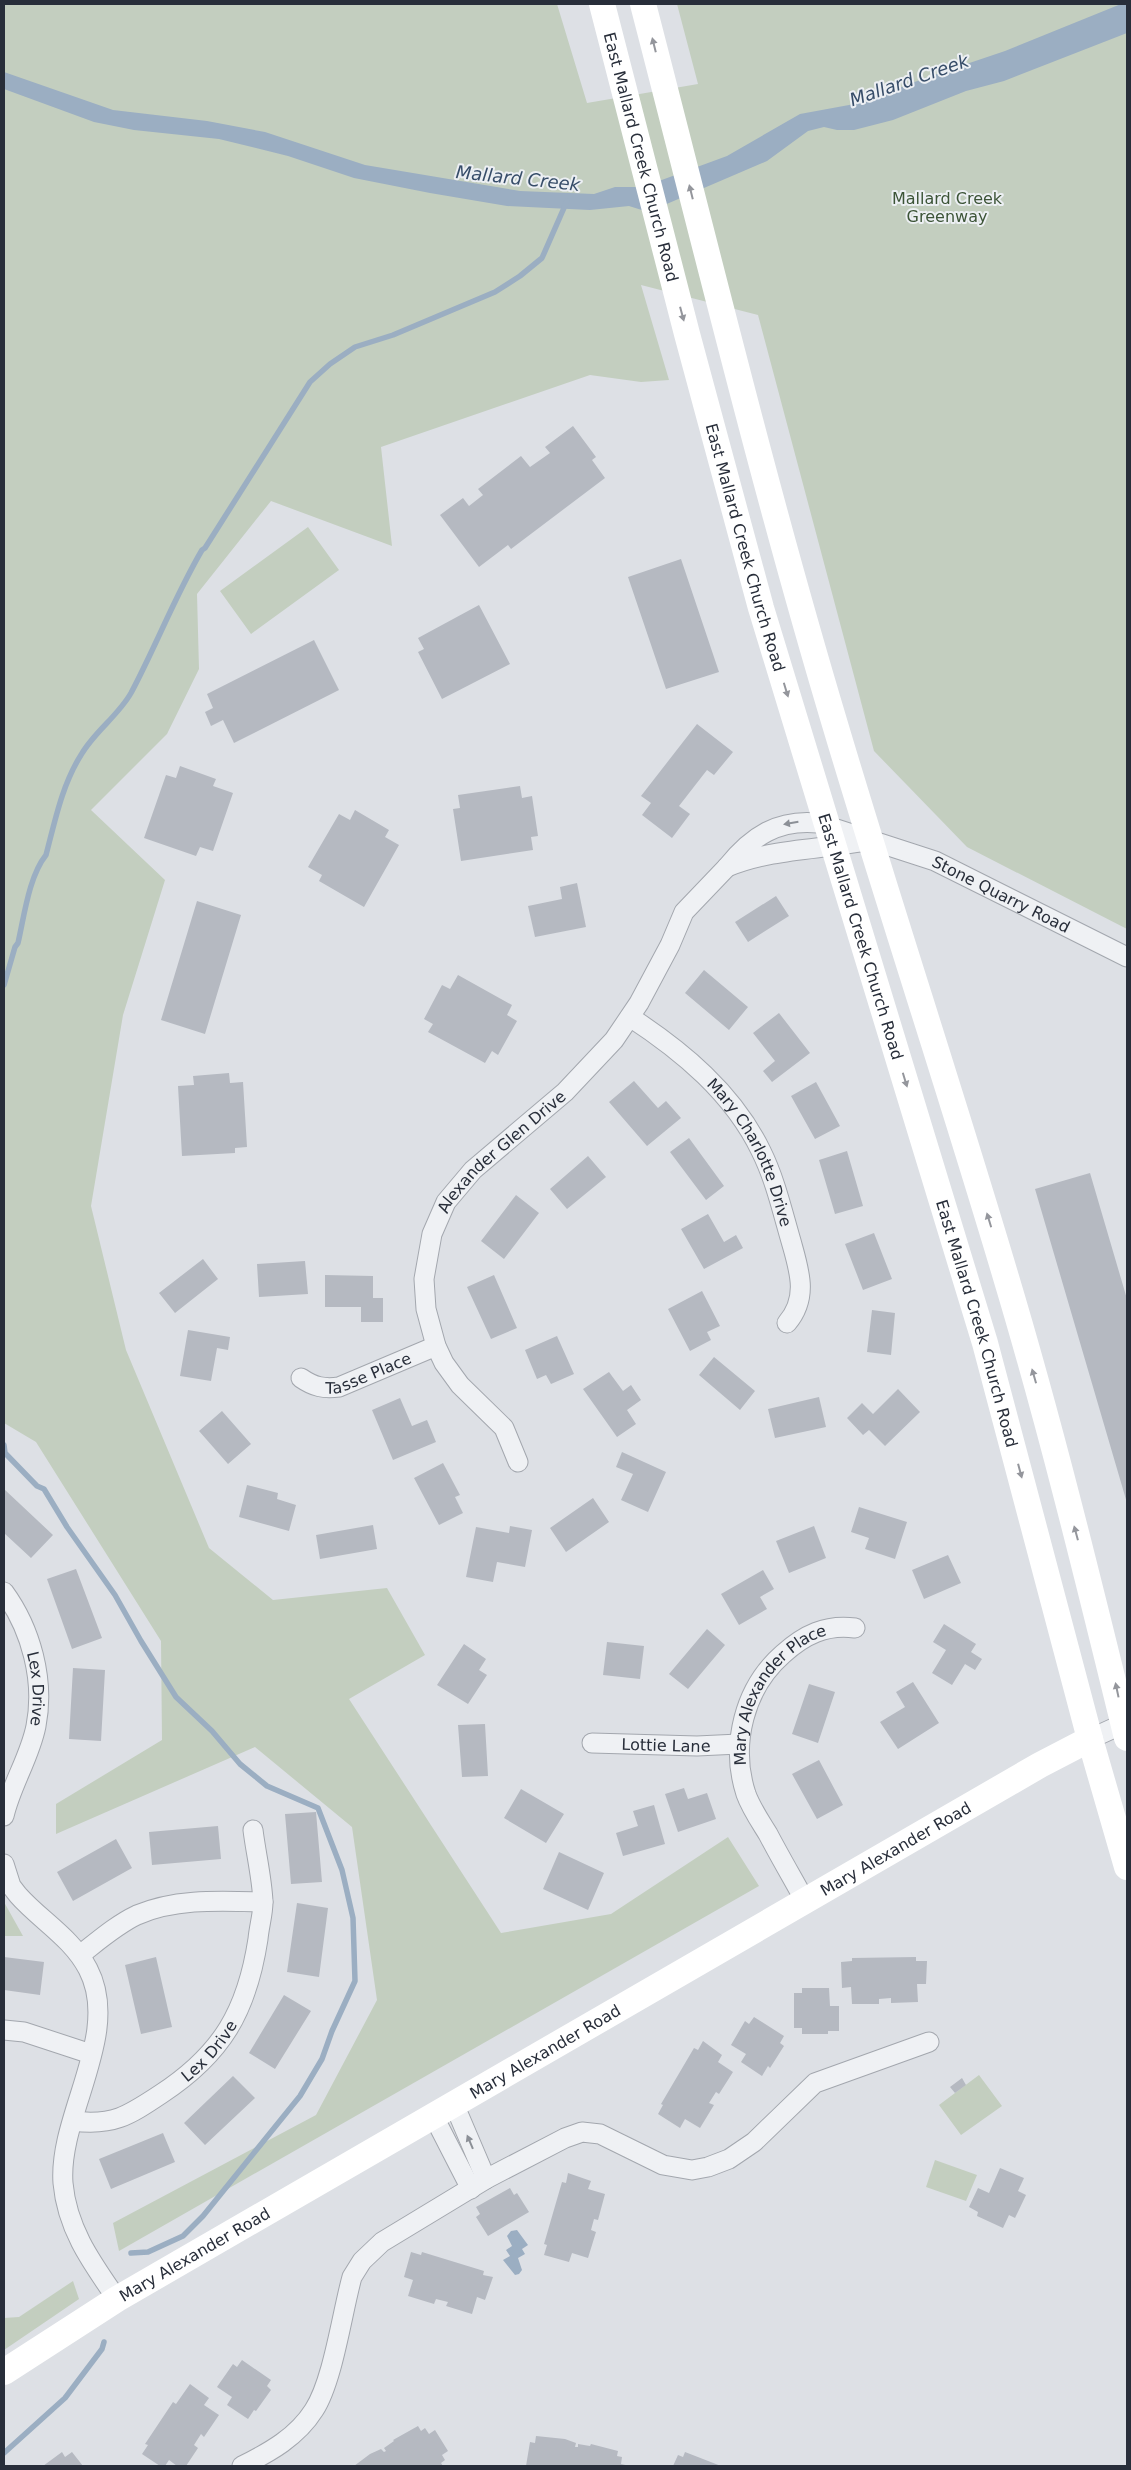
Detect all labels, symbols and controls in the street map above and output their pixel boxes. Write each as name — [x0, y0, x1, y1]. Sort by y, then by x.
street label: East Mallard Creek Church Road — [600, 30, 683, 284]
one-way arrow — [650, 38, 658, 53]
water label: Mallard Creek — [847, 49, 973, 110]
water label: Mallard Creek — [455, 161, 583, 195]
one-way arrow — [687, 185, 695, 200]
park label: Mallard Creek Greenway — [892, 189, 1003, 226]
one-way arrow — [678, 307, 686, 322]
street label: East Mallard Creek Church Road — [702, 421, 789, 674]
one-way arrow — [782, 683, 790, 698]
street label: East Mallard Creek Church Road — [815, 811, 908, 1062]
one-way arrow — [783, 819, 798, 827]
street label: Stone Quarry Road — [929, 852, 1073, 936]
one-way arrow — [902, 1072, 910, 1087]
street label: Mary Charlotte Drive — [703, 1074, 796, 1229]
street label: Alexander Glen Drive — [433, 1086, 569, 1216]
street label: East Mallard Creek Church Road — [932, 1197, 1022, 1449]
one-way arrow — [985, 1212, 993, 1227]
street label: Tasse Place — [324, 1348, 414, 1397]
one-way arrow — [1029, 1369, 1037, 1384]
one-way arrow — [1016, 1463, 1024, 1478]
one-way arrow — [1072, 1525, 1080, 1541]
street label: Mary Alexander Place — [730, 1620, 828, 1766]
street label: Lex Drive — [23, 1649, 48, 1728]
one-way arrow — [1112, 1682, 1120, 1698]
street label: Lottie Lane — [621, 1734, 711, 1756]
street label: Mary Alexander Road — [817, 1798, 974, 1900]
street label: Mary Alexander Road — [466, 2000, 624, 2102]
street label: Lex Drive — [177, 2017, 241, 2085]
one-way arrow — [466, 2134, 474, 2149]
street label: Mary Alexander Road — [116, 2203, 273, 2305]

